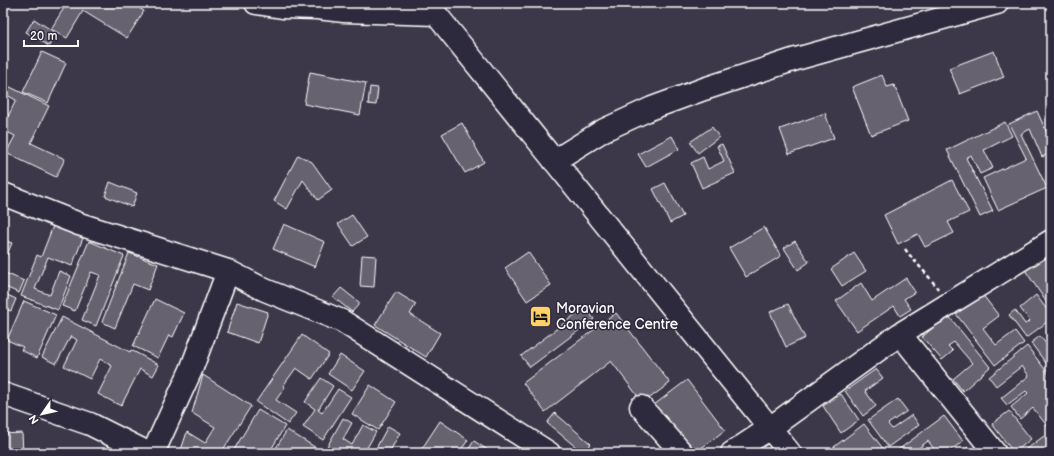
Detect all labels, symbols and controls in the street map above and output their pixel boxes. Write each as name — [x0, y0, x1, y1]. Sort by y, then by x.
scale bar — [24, 22, 78, 48]
text: 20 m — [30, 29, 57, 44]
place label: Moravian Conference Centre — [556, 300, 678, 333]
hotel icon: Moravian Conference Centre — [528, 303, 554, 329]
north arrow — [22, 394, 62, 434]
text: N — [26, 412, 42, 426]

